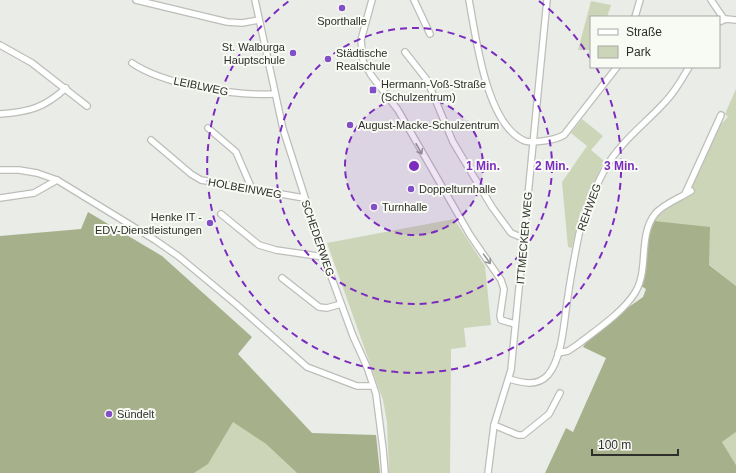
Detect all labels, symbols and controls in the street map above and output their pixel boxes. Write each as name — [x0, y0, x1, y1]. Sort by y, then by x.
marker: Sporthalle — [337, 3, 347, 13]
place label: Sporthalle — [317, 15, 367, 27]
legend — [590, 16, 720, 68]
text: Straße — [626, 25, 662, 39]
place label: St. Walburga Hauptschule — [222, 41, 286, 66]
text: Park — [626, 45, 652, 59]
place label: Städtische Realschule — [336, 47, 390, 72]
marker: St. Walburga Hauptschule — [288, 48, 298, 58]
marker: Städtische Realschule — [323, 54, 333, 64]
street label: LEIBLWEG — [173, 74, 229, 98]
place label: Hermann-Voß-Straße (Schulzentrum) — [381, 78, 486, 103]
marker: Hermann-Voß-Straße (Schulzentrum) — [368, 85, 378, 95]
place label: August-Macke-Schulzentrum — [358, 119, 499, 131]
marker: August-Macke-Schulzentrum — [345, 120, 355, 130]
one-way arrow — [416, 143, 424, 155]
centre of rings — [407, 159, 421, 173]
text: 1 Min. — [466, 159, 500, 173]
text: 2 Min. — [535, 159, 569, 173]
text: 3 Min. — [604, 159, 638, 173]
street label: HOLBEINWEG — [207, 176, 283, 200]
street label: REHWEG — [575, 182, 603, 232]
place label: Doppelturnhalle — [419, 183, 496, 195]
marker: Doppelturnhalle — [406, 184, 416, 194]
street label: ITTMECKER WEG — [514, 191, 534, 285]
street label: SCHEDERWEG — [299, 198, 337, 278]
place label: Turnhalle — [382, 201, 427, 213]
marker: Turnhalle — [369, 202, 379, 212]
place label: Henke IT - EDV-Dienstleistungen — [95, 211, 202, 236]
marker: Henke IT - EDV-Dienstleistungen — [205, 218, 215, 228]
one-way arrow — [483, 254, 491, 265]
place label: Sündelt — [117, 408, 154, 420]
marker: Sündelt — [104, 409, 114, 419]
scale bar — [592, 431, 678, 457]
text: 100 m — [598, 438, 631, 452]

